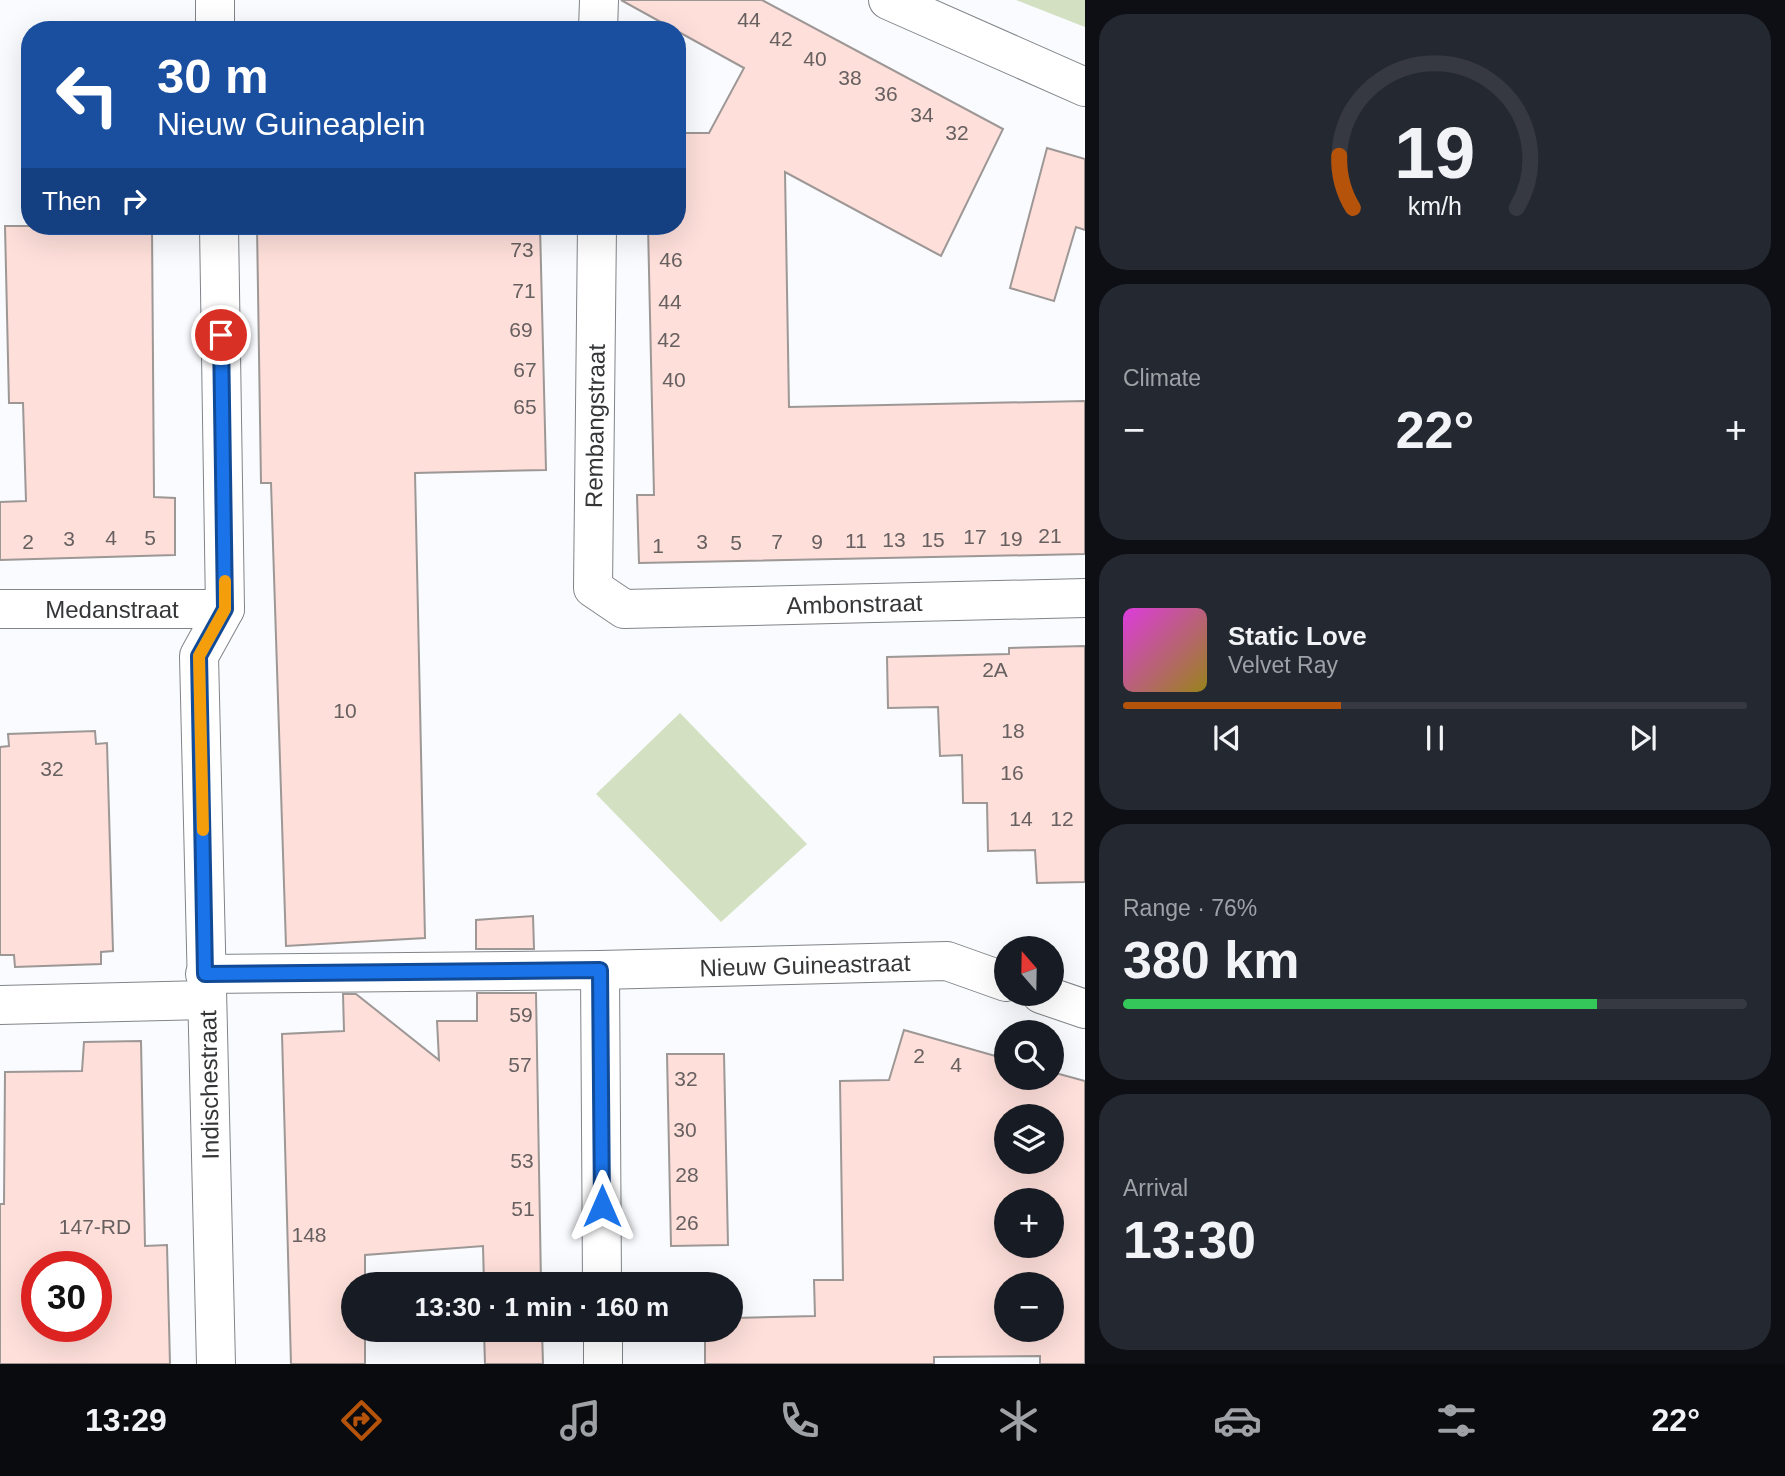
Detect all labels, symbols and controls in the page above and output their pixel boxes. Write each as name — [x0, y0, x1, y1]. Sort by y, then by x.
house number: 44 — [737, 8, 761, 31]
house number: 42 — [769, 27, 793, 50]
house number: 40 — [803, 47, 827, 70]
icon: left — [42, 49, 133, 140]
text: 30 m — [157, 49, 269, 103]
house number: 38 — [838, 66, 862, 89]
house number: 36 — [874, 82, 898, 105]
house number: 34 — [910, 103, 934, 126]
text: Nieuw Guineaplein — [157, 106, 426, 142]
text: 19 — [1395, 112, 1475, 193]
house number: 32 — [945, 121, 969, 144]
icon: right — [115, 182, 153, 220]
text: Then — [42, 186, 101, 216]
text: km/h — [1408, 192, 1462, 220]
house number: 73 — [510, 238, 534, 261]
house number: 46 — [659, 248, 683, 271]
house number: 71 — [512, 279, 536, 302]
house number: 44 — [658, 290, 682, 313]
pin — [191, 305, 251, 365]
icon: arrive — [202, 316, 240, 354]
house number: 69 — [509, 318, 533, 341]
house number: 42 — [657, 328, 681, 351]
street label: Rembangstraat — [580, 343, 610, 508]
house number: 67 — [513, 358, 537, 381]
text: Climate — [1123, 365, 1201, 391]
house number: 40 — [662, 368, 686, 391]
house number: 65 — [513, 395, 537, 418]
text: 22° — [1396, 401, 1474, 459]
text: − — [1123, 409, 1145, 451]
text: + — [1725, 409, 1747, 451]
house number: 21 — [1038, 524, 1062, 547]
house number: 17 — [963, 525, 987, 548]
house number: 4 — [105, 526, 117, 549]
house number: 5 — [144, 526, 156, 549]
house number: 3 — [63, 527, 75, 550]
house number: 19 — [999, 527, 1023, 550]
house number: 13 — [882, 528, 906, 551]
house number: 15 — [921, 528, 945, 551]
house number: 11 — [845, 529, 867, 552]
house number: 2 — [22, 530, 34, 553]
house number: 3 — [696, 530, 708, 553]
house number: 7 — [771, 530, 783, 553]
house number: 9 — [811, 530, 823, 553]
house number: 5 — [730, 531, 742, 554]
house number: 1 — [652, 534, 664, 557]
street label: Ambonstraat — [786, 588, 923, 619]
street label: Medanstraat — [45, 596, 179, 623]
text: Static Love — [1228, 621, 1367, 651]
text: Velvet Ray — [1228, 652, 1338, 678]
house number: 2A — [982, 658, 1008, 681]
house number: 10 — [333, 699, 357, 722]
house number: 18 — [1001, 719, 1025, 742]
icon: previous — [1208, 719, 1246, 757]
icon: pause — [1416, 719, 1454, 757]
icon: next — [1624, 719, 1662, 757]
house number: 32 — [40, 757, 64, 780]
house number: 16 — [1000, 761, 1024, 784]
house number: 14 — [1009, 807, 1033, 830]
house number: 12 — [1050, 807, 1074, 830]
text: Range · 76% — [1123, 895, 1257, 921]
text: 380 km — [1123, 931, 1299, 989]
north arrow — [994, 936, 1064, 1006]
map controls — [994, 936, 1064, 1342]
street label: Nieuw Guineastraat — [699, 948, 911, 981]
house number: 59 — [509, 1003, 533, 1026]
street label: Indischestraat — [194, 1010, 224, 1160]
button: search — [994, 1020, 1064, 1090]
house number: 2 — [913, 1044, 925, 1067]
house number: 57 — [508, 1053, 532, 1076]
house number: 4 — [950, 1053, 962, 1076]
house number: 32 — [674, 1067, 698, 1090]
button: layers — [994, 1104, 1064, 1174]
house number: 30 — [673, 1118, 697, 1141]
house number: 53 — [510, 1149, 534, 1172]
house number: 28 — [675, 1163, 699, 1186]
position arrow — [565, 1169, 639, 1243]
text: Arrival — [1123, 1175, 1188, 1201]
button: + — [994, 1188, 1064, 1258]
house number: 51 — [511, 1197, 535, 1220]
house number: 26 — [675, 1211, 699, 1234]
text: 13:30 — [1123, 1211, 1256, 1269]
house number: 147-RD — [59, 1215, 131, 1238]
house number: 148 — [291, 1223, 327, 1246]
speed limit sign: 30 — [21, 1251, 112, 1342]
button: − — [994, 1272, 1064, 1342]
text: 13:30 · 1 min · 160 m — [415, 1292, 669, 1322]
icon: directions — [337, 1396, 386, 1445]
icon: music — [556, 1396, 605, 1445]
icon: phone — [775, 1396, 824, 1445]
icon: climate — [994, 1396, 1043, 1445]
icon: car — [1213, 1396, 1262, 1445]
icon: filters — [1432, 1396, 1481, 1445]
text: 13:29 — [85, 1402, 167, 1438]
text: 22° — [1652, 1402, 1700, 1438]

